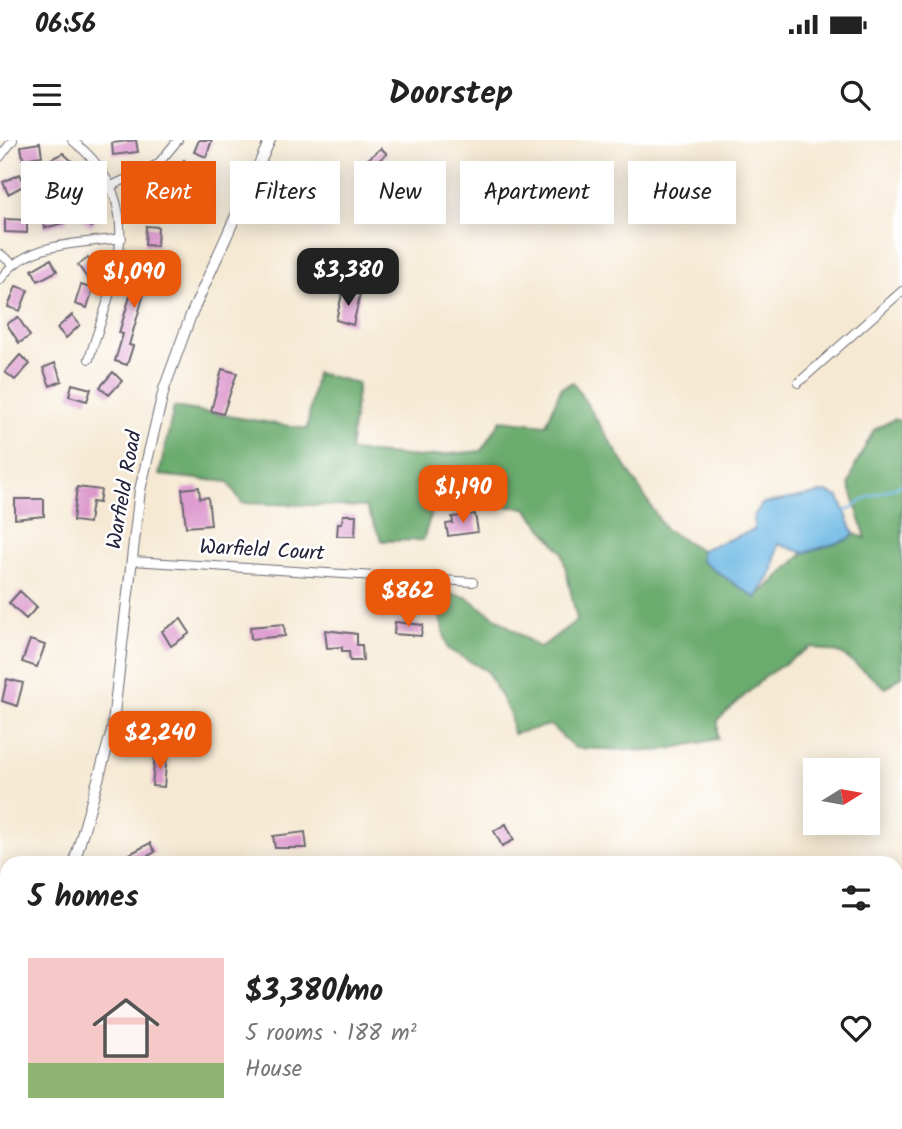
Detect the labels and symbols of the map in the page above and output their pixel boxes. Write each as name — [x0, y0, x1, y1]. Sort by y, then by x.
pin: $3,380 — [291, 248, 405, 308]
pin: $1,090 — [77, 250, 191, 310]
street label: Warfield Road — [98, 428, 152, 552]
pin: $1,190 — [406, 466, 520, 525]
street label: Warfield Court — [199, 531, 326, 571]
pin: $862 — [367, 570, 449, 629]
pin: $2,240 — [103, 712, 217, 771]
north arrow — [803, 758, 880, 835]

